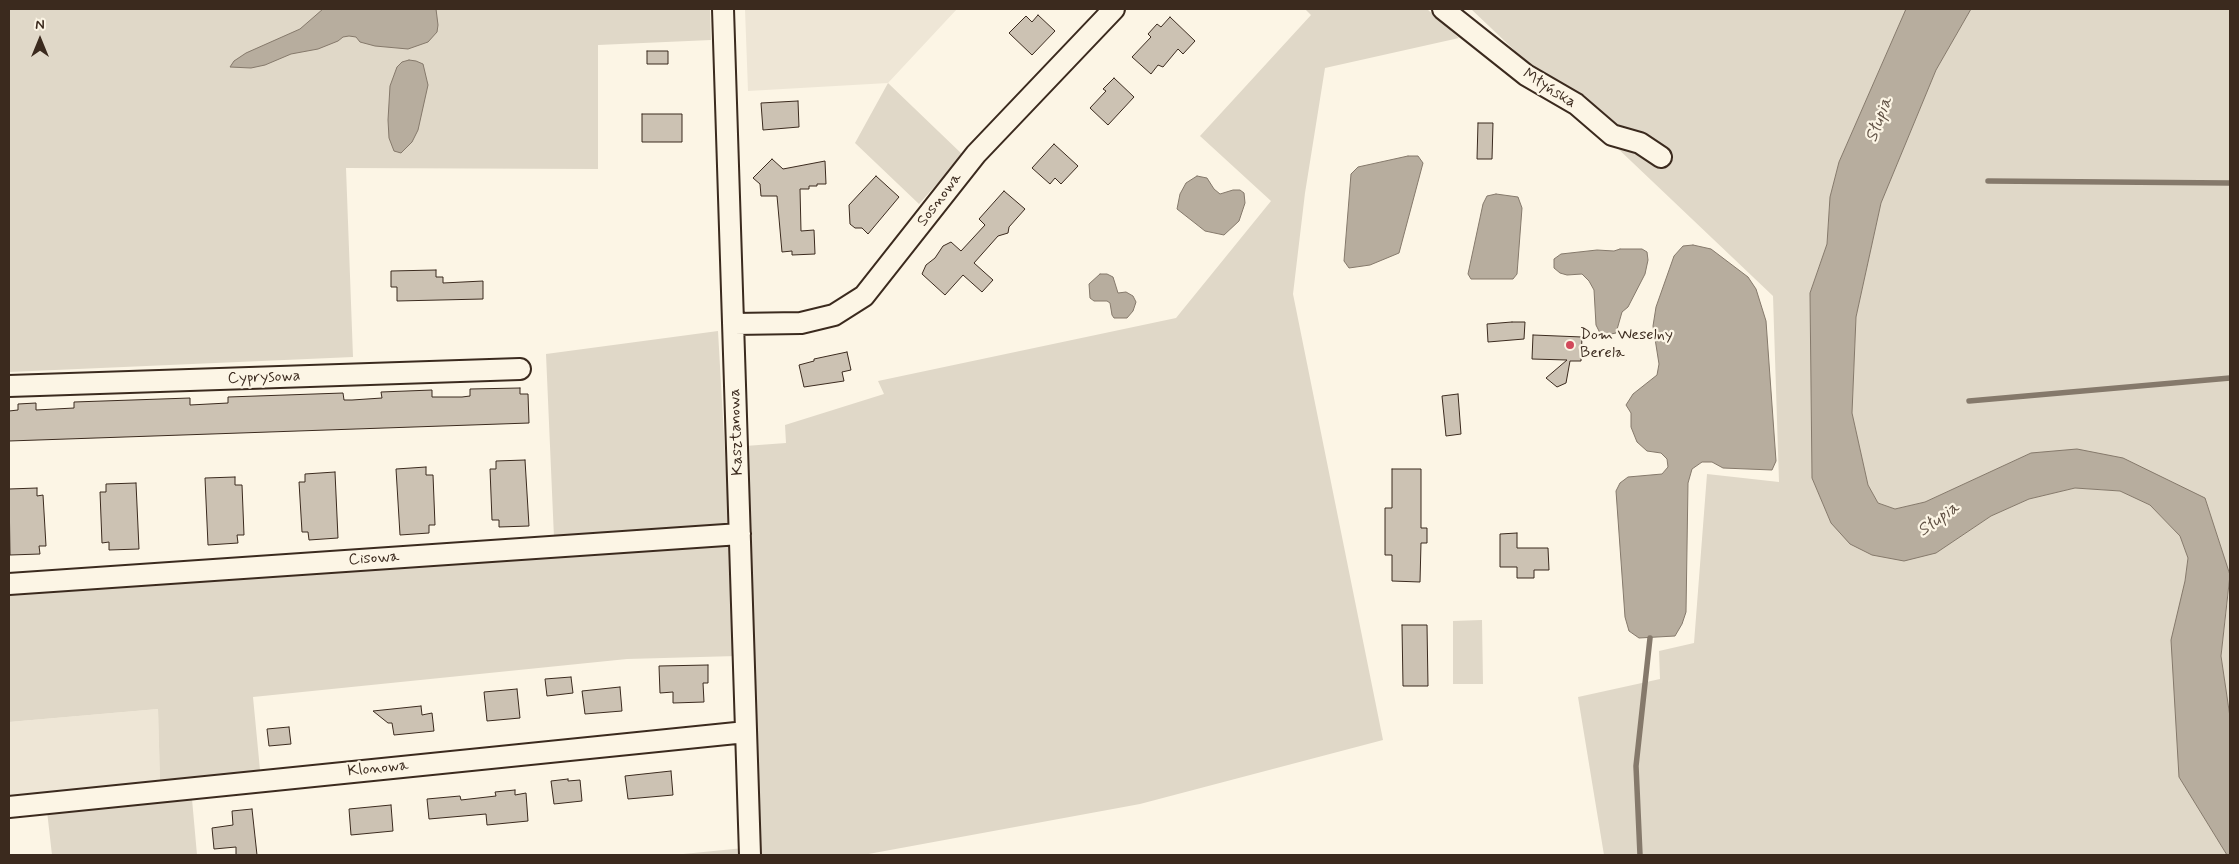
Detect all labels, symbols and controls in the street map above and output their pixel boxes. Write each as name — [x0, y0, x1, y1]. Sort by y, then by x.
north arrow — [15, 15, 65, 65]
text: N — [35, 16, 45, 34]
street label: Młyńska — [1519, 65, 1579, 113]
water label: Słupia — [1862, 94, 1898, 146]
street label: Sosnowa — [914, 169, 966, 231]
place label: Dom Weselny Berela — [1580, 326, 1673, 364]
marker: Dom Weselny Berela — [1564, 339, 1576, 351]
street label: Cyprysowa — [227, 367, 301, 389]
street label: Kasztanowa — [726, 388, 748, 476]
water label: Słupia — [1914, 498, 1964, 542]
street label: Cisowa — [348, 548, 400, 570]
street label: Klonowa — [347, 756, 409, 782]

